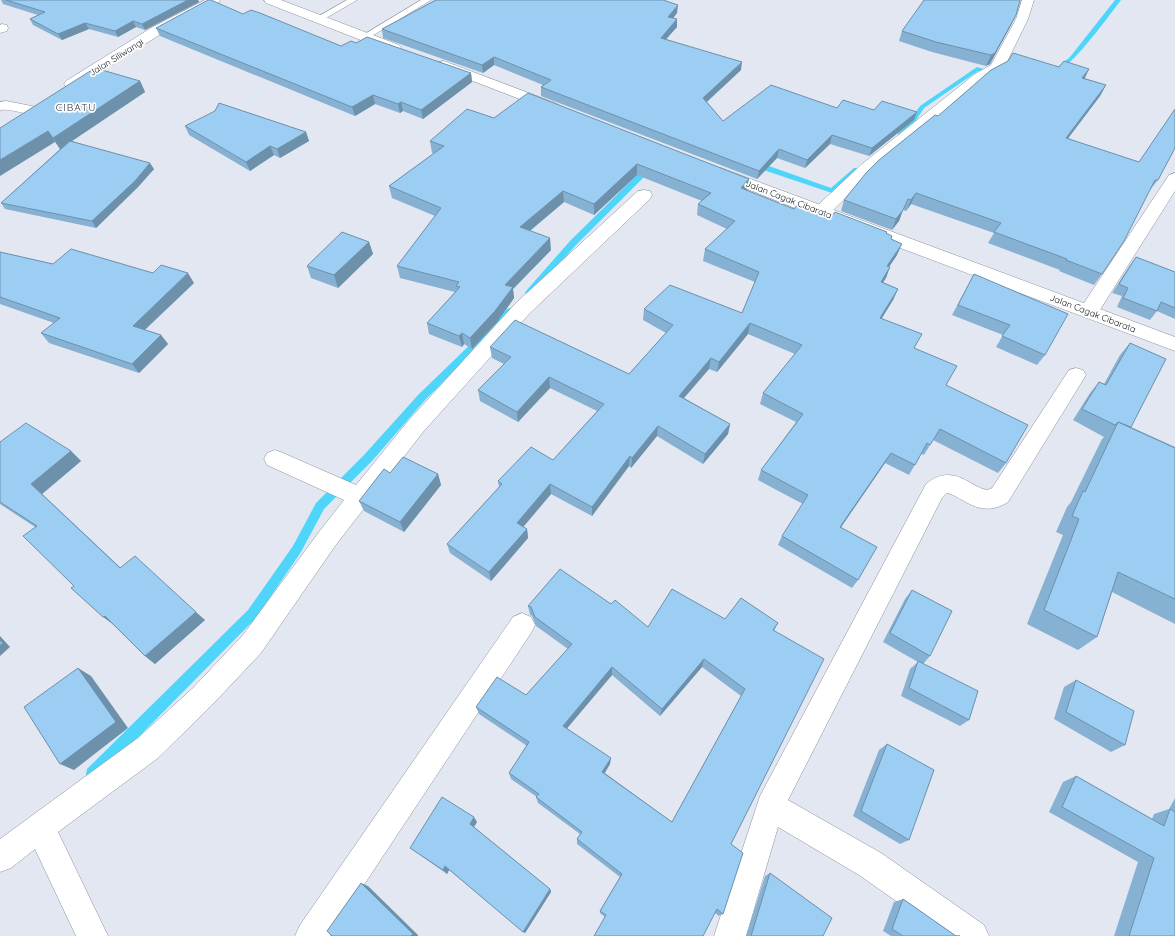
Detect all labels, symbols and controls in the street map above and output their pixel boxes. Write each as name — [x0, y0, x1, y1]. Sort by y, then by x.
street label: Jalan Siliwangi — [87, 36, 145, 78]
district label: CIBATU — [56, 101, 96, 114]
street label: Jalan Cagak Cibarata — [744, 177, 834, 221]
street label: Jalan Cagak Cibarata — [1048, 291, 1138, 335]

